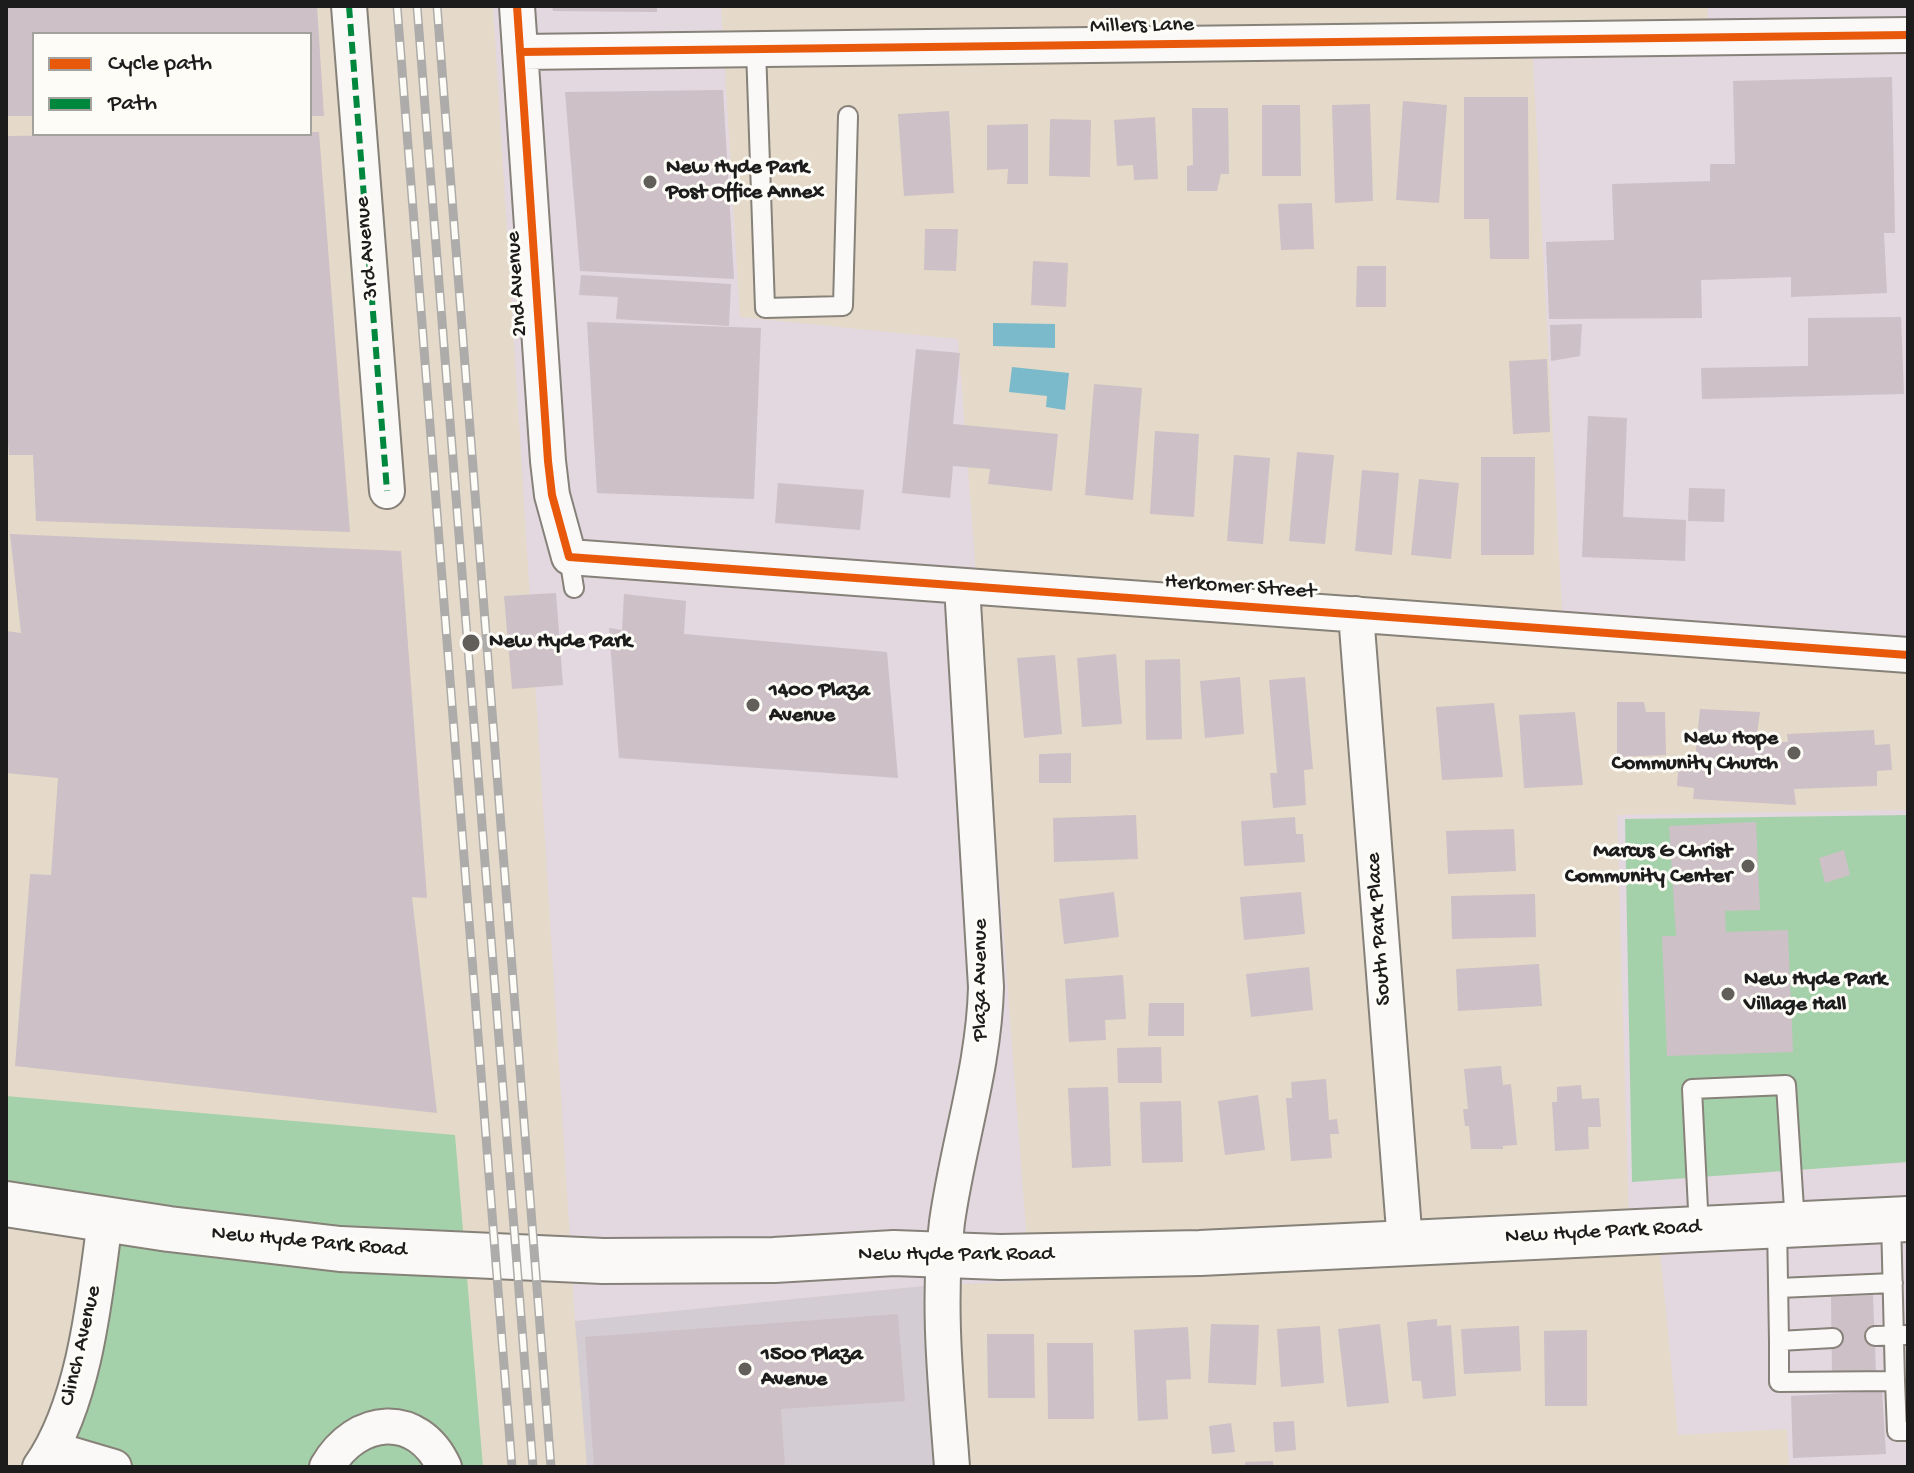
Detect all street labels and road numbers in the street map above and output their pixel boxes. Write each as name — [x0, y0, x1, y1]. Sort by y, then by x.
street label: Millers Lane — [1090, 13, 1194, 41]
street label: 3rd Avenue — [350, 195, 386, 301]
street label: 2nd Avenue — [501, 230, 535, 338]
street label: Herkomer Street — [1163, 570, 1317, 606]
street label: South Park Place — [1361, 852, 1399, 1006]
street label: Plaza Avenue — [969, 919, 995, 1041]
street label: New Hyde Park Road — [1504, 1215, 1702, 1251]
street label: New Hyde Park Road — [210, 1221, 408, 1265]
street label: New Hyde Park Road — [858, 1243, 1054, 1269]
street label: Clinch Avenue — [55, 1283, 109, 1409]

